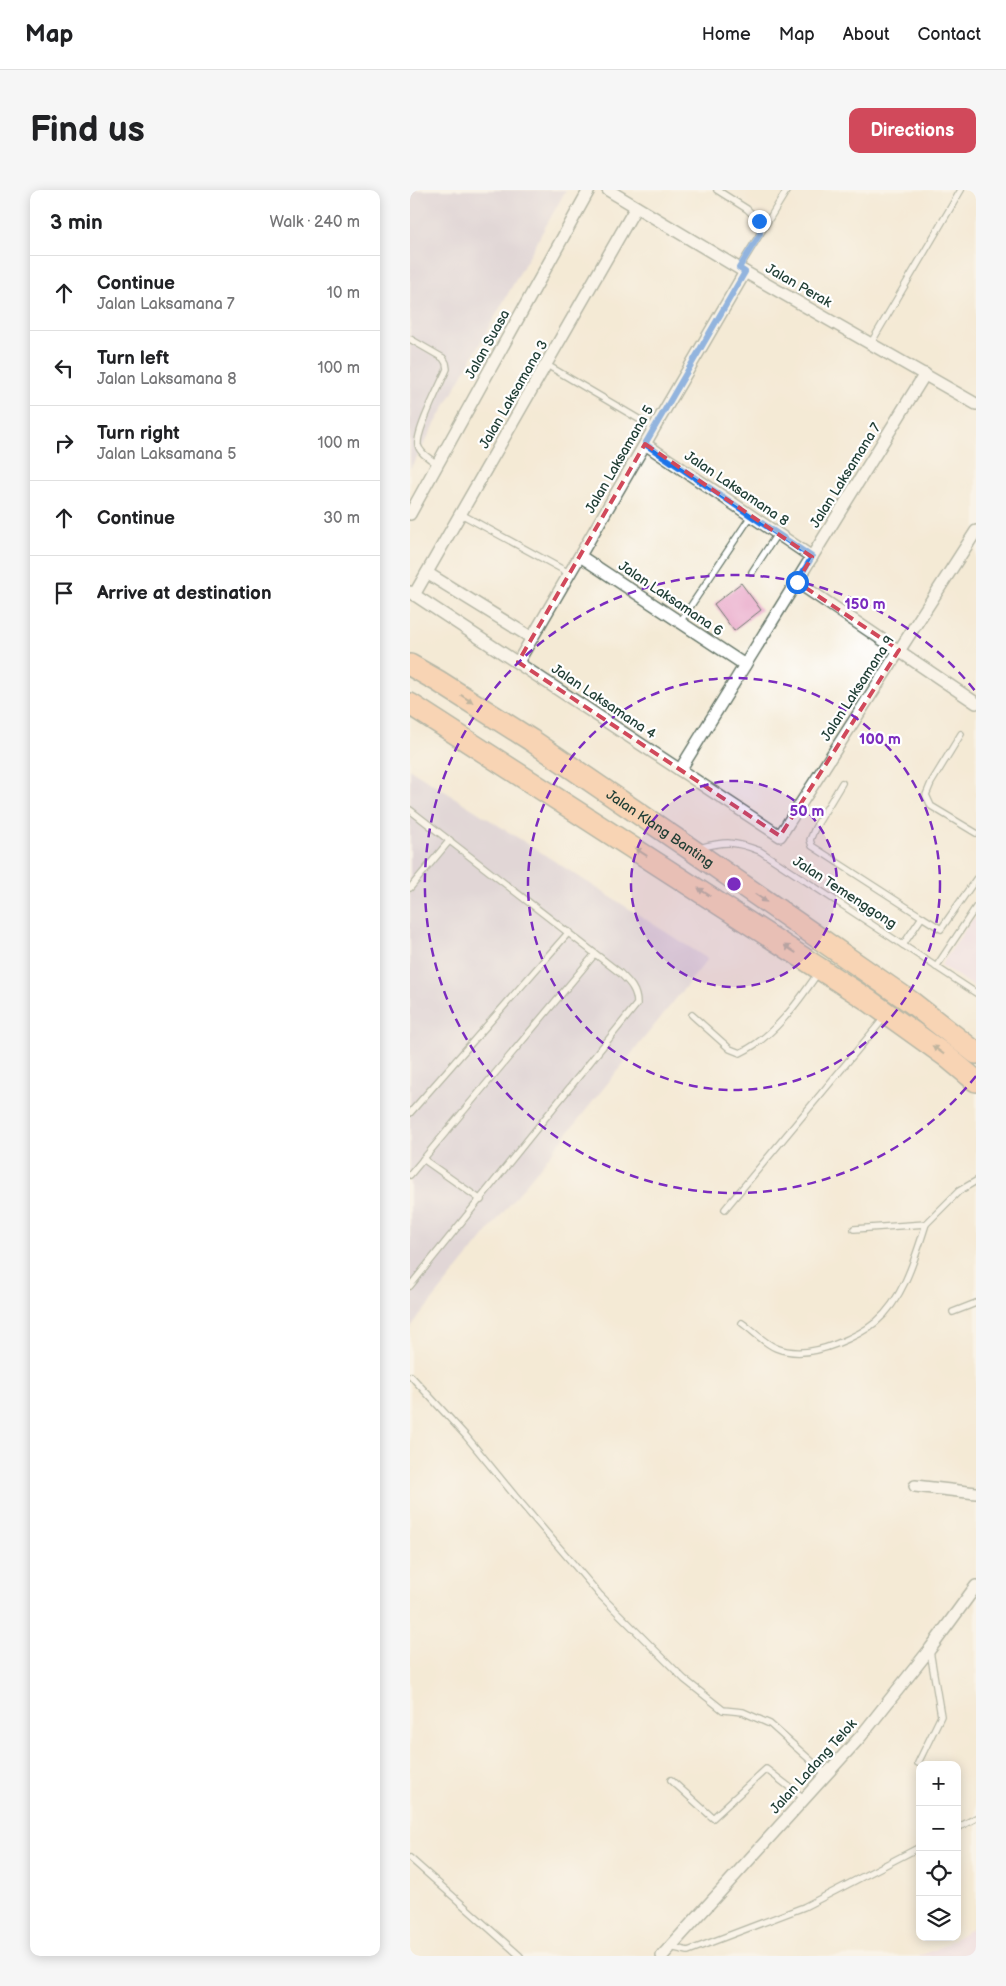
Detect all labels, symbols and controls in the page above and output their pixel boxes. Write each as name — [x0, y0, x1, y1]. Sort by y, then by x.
text: Map — [25, 20, 73, 49]
text: Home — [702, 24, 751, 45]
text: Map — [779, 24, 815, 45]
text: About — [843, 24, 890, 45]
text: Contact — [918, 24, 981, 45]
button: Directions — [849, 108, 976, 153]
text: Find us — [30, 109, 145, 152]
text: 3 min — [50, 210, 103, 235]
route end — [748, 210, 771, 233]
text: Walk · 240 m — [270, 213, 360, 232]
street label: Jalan Perak — [763, 260, 835, 311]
text: Continue — [97, 272, 175, 295]
icon: ahead — [50, 279, 78, 307]
text: 10 m — [327, 284, 360, 303]
text: Jalan Laksamana 7 — [97, 295, 235, 314]
street label: Jalan Suasa — [461, 307, 513, 382]
street label: Jalan Laksamana 3 — [475, 337, 551, 452]
text: Turn left — [97, 347, 169, 370]
icon: left — [50, 354, 78, 382]
text: 100 m — [317, 359, 360, 378]
text: Jalan Laksamana 8 — [97, 370, 237, 389]
street label: Jalan Laksamana 5 — [582, 402, 657, 516]
street label: Jalan Laksamana 7 — [806, 420, 885, 531]
text: Turn right — [97, 422, 180, 445]
icon: right — [50, 429, 78, 457]
text: 100 m — [317, 434, 360, 453]
text: Jalan Laksamana 5 — [97, 445, 236, 464]
street label: Jalan Laksamana 8 — [681, 447, 792, 530]
icon: ahead — [50, 504, 78, 532]
text: Continue — [97, 507, 175, 530]
text: 30 m — [323, 509, 360, 528]
street label: Jalan Laksamana 6 — [615, 557, 727, 640]
route start — [786, 571, 809, 594]
icon: arrive — [50, 579, 78, 607]
text: Arrive at destination — [97, 582, 272, 605]
text: 150 m — [844, 595, 886, 614]
street label: Jalan Laksamana 9 — [817, 632, 898, 744]
street label: Jalan Laksamana 4 — [548, 660, 660, 743]
one-way arrow — [460, 695, 474, 704]
text: 100 m — [859, 730, 901, 749]
street label: Jalan Klang Banting — [603, 786, 717, 872]
text: 50 m — [790, 802, 825, 821]
one-way arrow — [635, 847, 648, 857]
street label: Jalan Temenggong — [790, 853, 900, 932]
centre of rings — [725, 875, 743, 893]
one-way arrow — [697, 887, 710, 897]
one-way arrow — [754, 893, 768, 903]
one-way arrow — [783, 944, 797, 953]
one-way arrow — [932, 1046, 945, 1056]
street label: Jalan Ladang Telok — [766, 1715, 860, 1817]
map controls — [916, 1761, 961, 1941]
button: + — [916, 1761, 961, 1806]
button: − — [916, 1806, 961, 1851]
button: locate — [916, 1851, 961, 1896]
button: layers — [916, 1896, 961, 1941]

